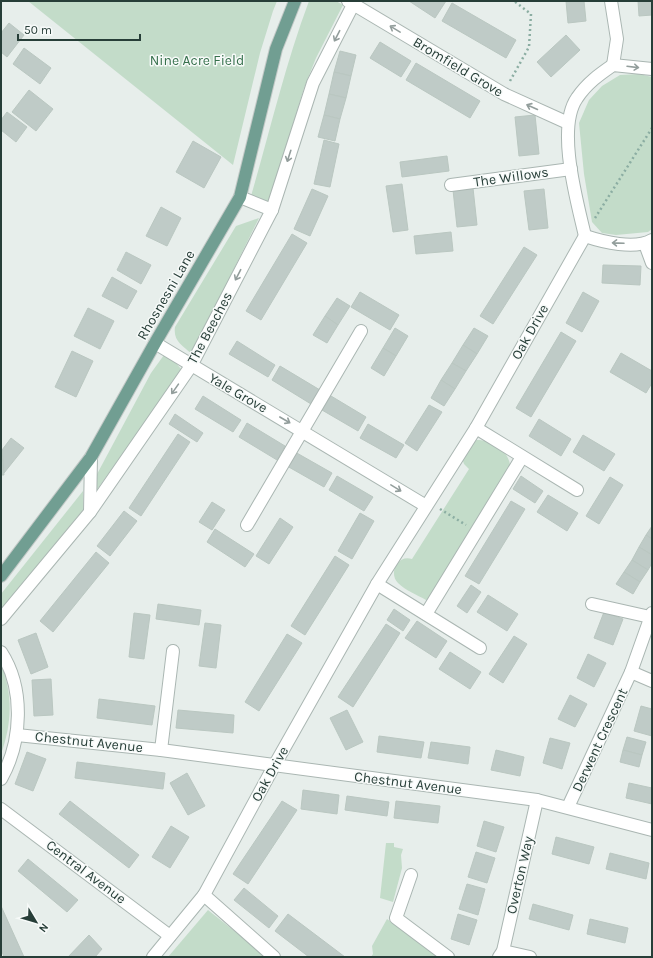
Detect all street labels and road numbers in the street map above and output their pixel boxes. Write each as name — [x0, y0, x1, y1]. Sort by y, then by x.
street label: Bromfield Grove — [410, 33, 506, 101]
street label: The Willows — [472, 163, 550, 191]
street label: Rhosnesni Lane — [133, 247, 199, 343]
street label: The Beeches — [184, 289, 236, 367]
street label: Oak Drive — [508, 301, 552, 363]
street label: Yale Grove — [206, 369, 270, 417]
street label: Derwent Crescent — [569, 686, 631, 794]
street label: Chestnut Avenue — [34, 728, 144, 756]
street label: Oak Drive — [248, 743, 292, 805]
street label: Chestnut Avenue — [353, 768, 463, 798]
street label: Overton Way — [503, 834, 537, 916]
street label: Central Avenue — [43, 836, 129, 908]

